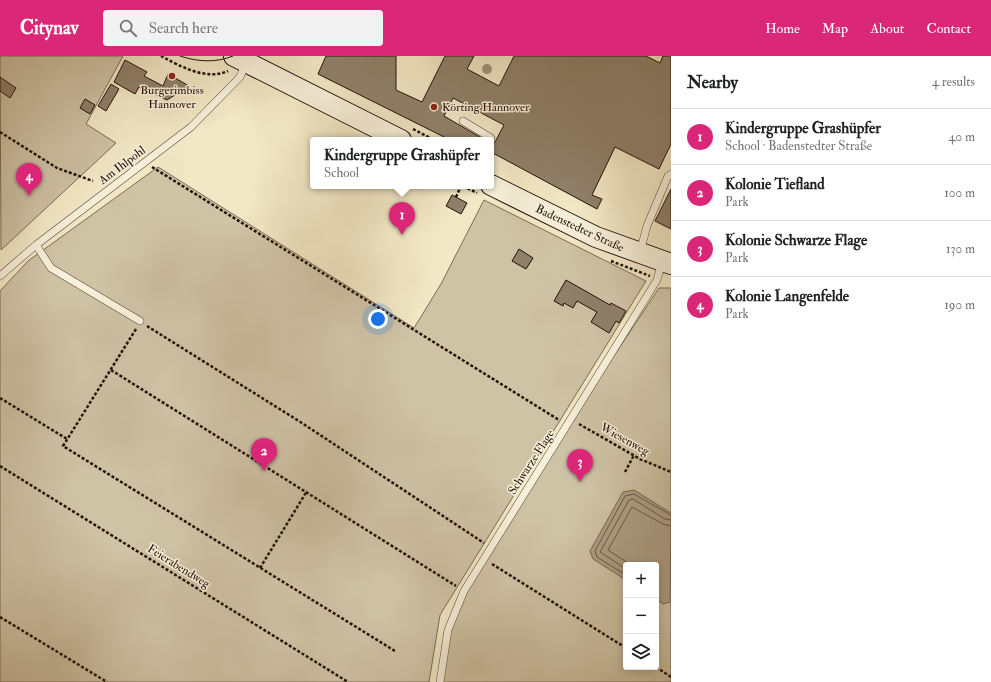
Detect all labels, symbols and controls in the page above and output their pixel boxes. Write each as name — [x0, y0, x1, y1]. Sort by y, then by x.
search box — [103, 10, 383, 46]
text: Citynav — [20, 16, 79, 40]
icon: search — [117, 17, 139, 39]
text: Search here — [149, 19, 218, 38]
text: Home — [765, 20, 800, 37]
text: Map — [822, 20, 848, 37]
text: About — [870, 20, 904, 37]
text: Contact — [926, 20, 971, 37]
marker: Burgerimbiss Hannover — [167, 71, 177, 81]
text: Nearby — [687, 72, 738, 93]
text: 4 results — [932, 74, 975, 90]
place label: Burgerimbiss Hannover — [140, 83, 204, 112]
place label: Körting Hannover — [442, 100, 530, 115]
marker: Körting Hannover — [429, 102, 439, 112]
text: Kindergruppe Grashüpfer — [725, 119, 881, 138]
text: 1 — [698, 129, 702, 145]
text: 40 m — [949, 129, 975, 145]
popup — [310, 137, 494, 189]
text: School · Badenstedter Straße — [725, 138, 872, 154]
street label: Am Ihlpohl — [95, 143, 149, 188]
text: Kindergruppe Grashüpfer — [324, 146, 480, 165]
pin: 4 — [16, 163, 42, 196]
text: School — [324, 165, 359, 181]
text: Kolonie Tiefland — [725, 175, 825, 194]
text: 2 — [697, 185, 703, 201]
text: 100 m — [944, 185, 975, 201]
text: Park — [725, 194, 749, 210]
street label: Badenstedter Straße — [533, 201, 627, 256]
pin: 1 — [389, 202, 415, 235]
text: Kolonie Schwarze Flage — [725, 231, 867, 250]
text: 3 — [698, 241, 703, 257]
text: 130 m — [946, 241, 975, 257]
text: Park — [725, 250, 749, 266]
text: Kolonie Langenfelde — [725, 287, 849, 306]
text: 4 — [696, 297, 704, 313]
text: 190 m — [944, 297, 975, 313]
text: Park — [725, 306, 749, 322]
your location — [368, 309, 388, 329]
street label: Wiesenweg — [597, 419, 653, 460]
street label: Schwarze Flage — [505, 427, 558, 497]
pin: 2 — [251, 438, 277, 471]
pin: 3 — [567, 449, 593, 482]
street label: Feierabendweg — [145, 541, 214, 592]
map controls — [623, 562, 659, 670]
button: + — [623, 562, 659, 598]
button: − — [623, 598, 659, 634]
button: layers — [623, 634, 659, 670]

